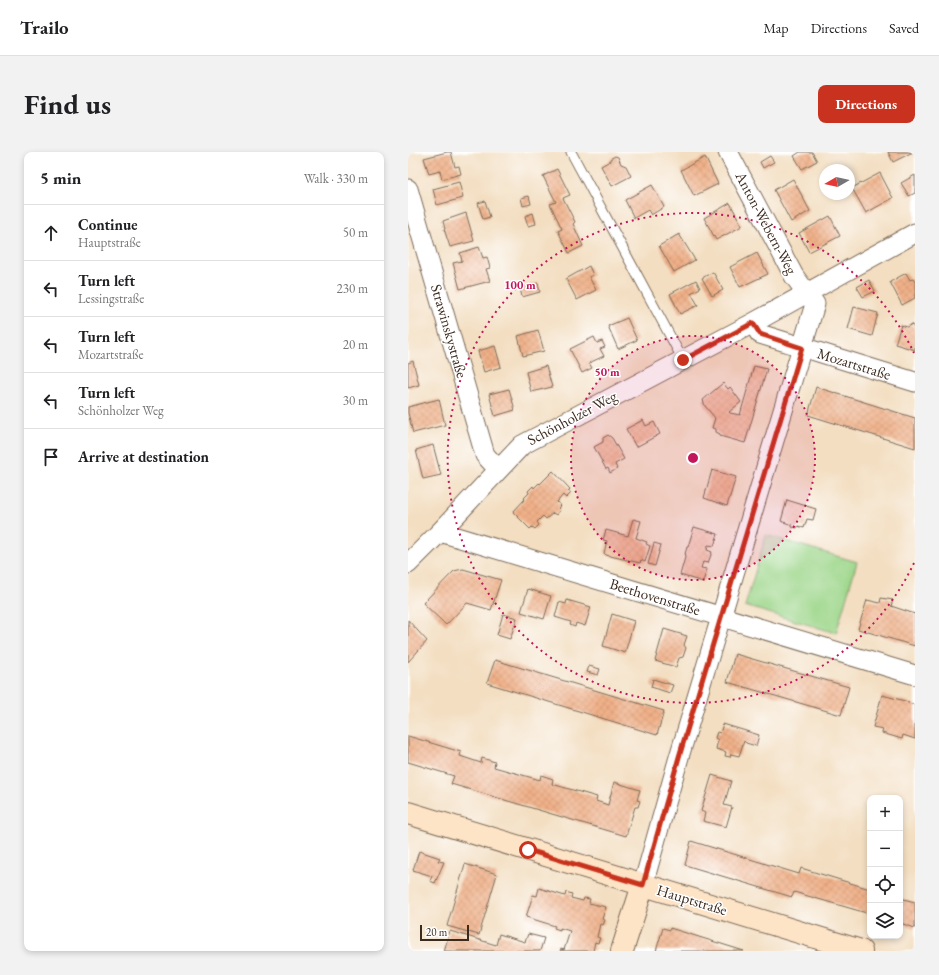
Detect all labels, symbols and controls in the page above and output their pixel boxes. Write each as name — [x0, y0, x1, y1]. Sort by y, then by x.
text: Trailo — [20, 15, 69, 40]
text: Map — [763, 19, 789, 37]
text: Directions — [811, 19, 867, 37]
text: Saved — [889, 19, 919, 37]
button: Directions — [818, 85, 915, 123]
text: Find us — [24, 86, 111, 122]
north arrow — [819, 164, 855, 200]
text: 5 min — [40, 167, 81, 189]
street label: Anton-Webern-Weg — [731, 167, 802, 278]
text: Walk · 330 m — [304, 170, 368, 187]
text: Continue — [78, 215, 138, 234]
icon: ahead — [40, 222, 62, 244]
text: 50 m — [343, 224, 368, 241]
text: Hauptstraße — [78, 234, 141, 251]
text: Turn left — [78, 271, 135, 290]
text: 100 m — [504, 277, 536, 293]
icon: left — [40, 278, 62, 300]
text: 230 m — [337, 280, 368, 297]
street label: Strawinskystraße — [427, 282, 472, 380]
text: Lessingstraße — [78, 290, 144, 307]
text: Turn left — [78, 327, 135, 346]
icon: left — [40, 334, 62, 356]
text: 20 m — [343, 336, 368, 353]
street label: Mozartstraße — [815, 343, 893, 384]
text: Mozartstraße — [78, 346, 144, 363]
route end — [674, 351, 692, 369]
text: 50 m — [594, 364, 620, 380]
text: Turn left — [78, 383, 135, 402]
street label: Schönholzer Weg — [524, 386, 620, 449]
icon: left — [40, 390, 62, 412]
text: 30 m — [343, 392, 368, 409]
text: Schönholzer Weg — [78, 402, 164, 419]
icon: arrive — [40, 446, 62, 468]
text: Arrive at destination — [78, 447, 209, 466]
centre of rings — [686, 451, 700, 465]
street label: Beethovenstraße — [607, 574, 703, 619]
map controls — [867, 795, 903, 939]
button: + — [867, 795, 903, 831]
button: − — [867, 831, 903, 867]
route start — [519, 841, 537, 859]
button: locate — [867, 867, 903, 903]
street label: Hauptstraße — [655, 880, 730, 919]
button: layers — [867, 903, 903, 939]
scale bar — [420, 923, 469, 942]
text: 20 m — [426, 925, 447, 939]

